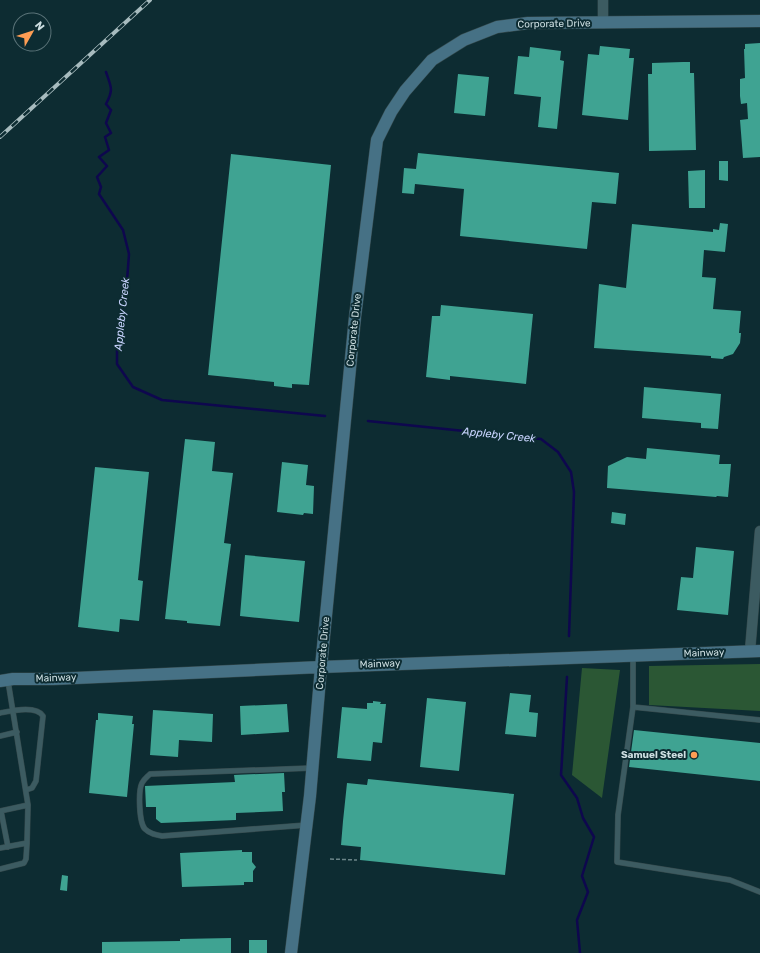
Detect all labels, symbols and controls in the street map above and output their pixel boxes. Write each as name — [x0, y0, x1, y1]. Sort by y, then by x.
north arrow — [12, 12, 52, 52]
street label: Corporate Drive — [517, 17, 591, 31]
text: N — [32, 19, 47, 33]
water label: Appleby Creek — [112, 276, 132, 352]
street label: Corporate Drive — [344, 293, 364, 367]
water label: Appleby Creek — [461, 425, 537, 445]
street label: Corporate Drive — [314, 616, 332, 690]
street label: Mainway — [683, 646, 725, 660]
street label: Mainway — [359, 657, 401, 671]
street label: Mainway — [35, 671, 77, 685]
place label: Samuel Steel — [621, 749, 686, 761]
marker: Samuel Steel — [689, 750, 699, 760]

